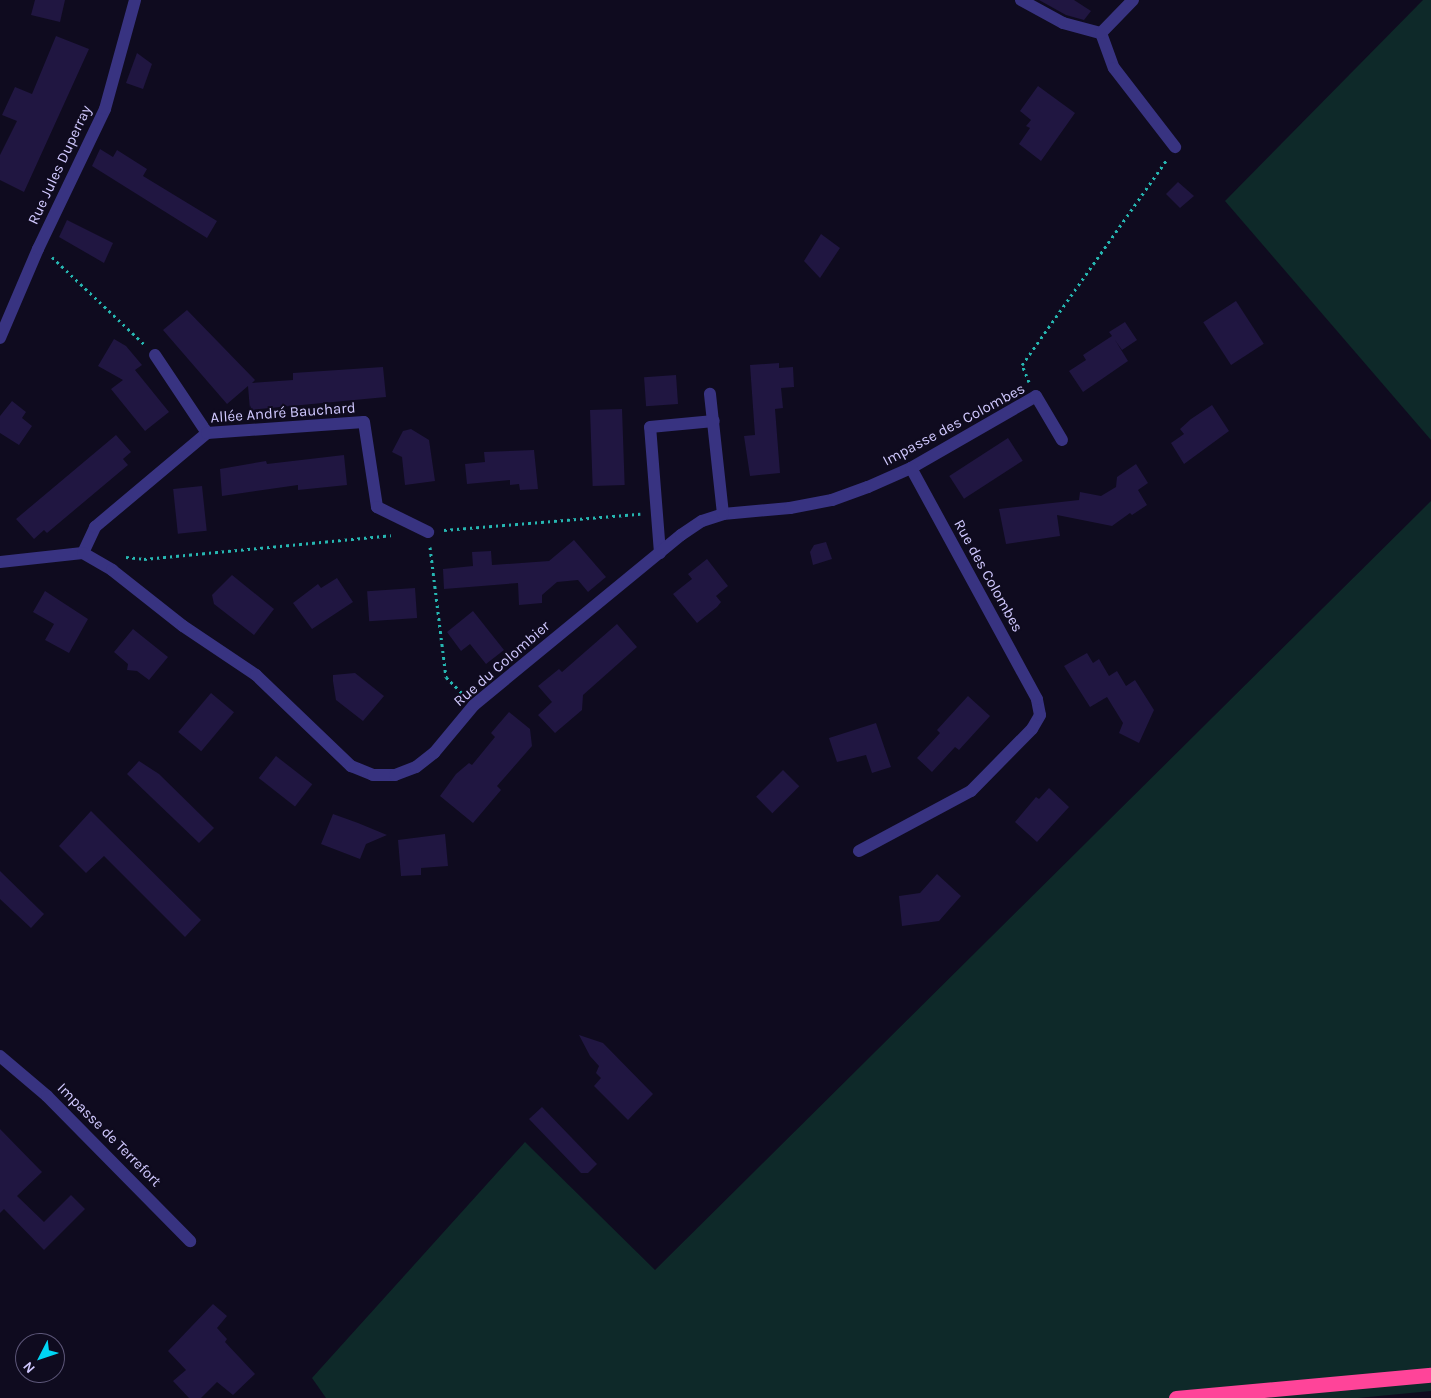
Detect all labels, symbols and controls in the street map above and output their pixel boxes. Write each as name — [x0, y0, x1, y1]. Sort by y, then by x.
street label: Rue Jules Duperray — [24, 102, 96, 228]
street label: Impasse des Colombes — [880, 380, 1028, 470]
street label: Allée André Bauchard — [210, 399, 356, 427]
street label: Rue des Colombes — [950, 517, 1026, 635]
street label: Rue du Colombier — [450, 617, 554, 711]
street label: Impasse de Terrefort — [53, 1079, 165, 1191]
north arrow — [15, 1333, 65, 1383]
text: N — [19, 1358, 39, 1377]

